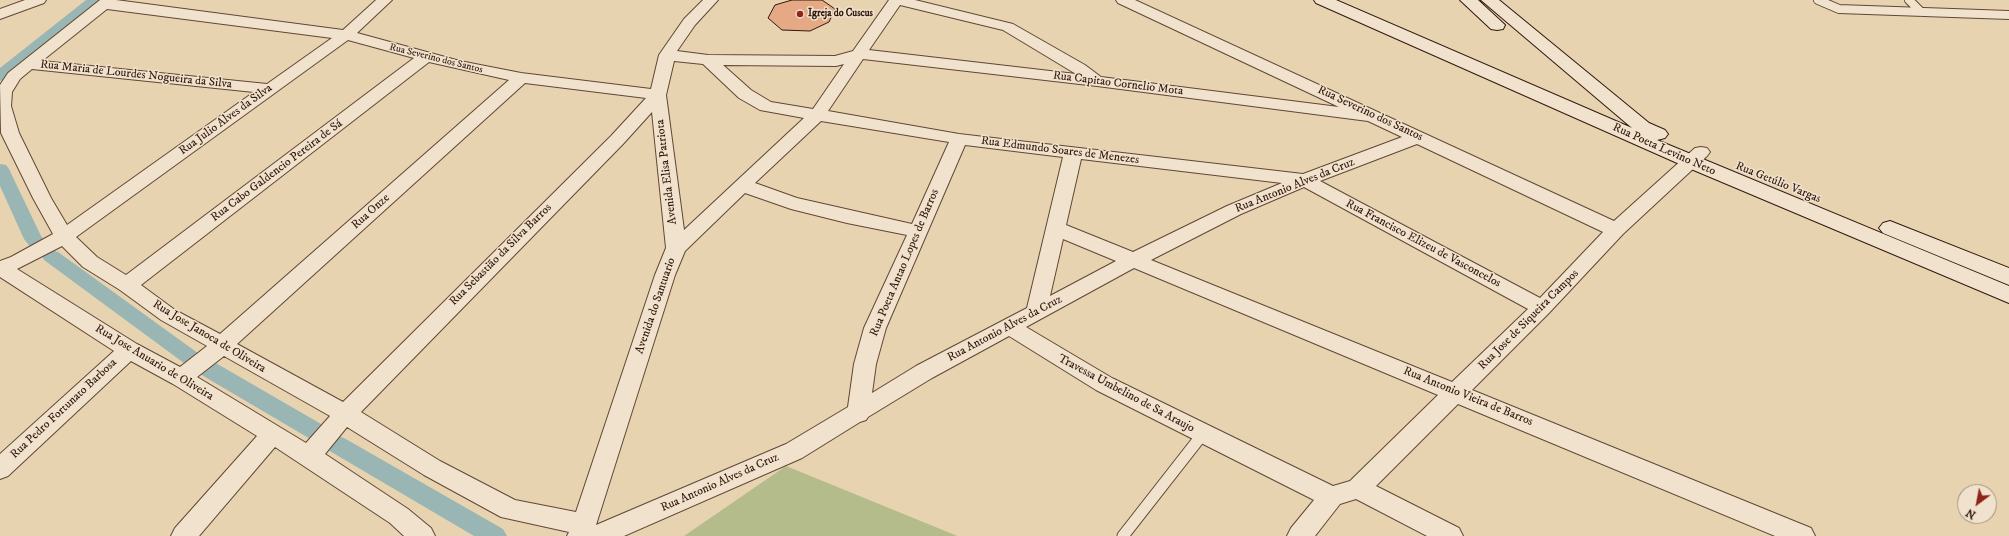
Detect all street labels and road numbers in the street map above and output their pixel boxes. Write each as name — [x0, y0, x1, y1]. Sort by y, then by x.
street label: Rua Severino dos Santos — [388, 42, 484, 76]
street label: Rua Maria de Lourdes Nogueira da Silva — [39, 58, 233, 92]
street label: Rua Capitao Cornelio Mota — [1052, 69, 1184, 99]
street label: Rua Julio Alves da Silva — [177, 81, 275, 159]
street label: Rua Severino dos Santos — [1315, 83, 1425, 145]
street label: Rua Cabo Galdencio Pereira de Sá — [208, 117, 346, 225]
street label: Avenida Elisa Patriota — [653, 119, 681, 225]
street label: Rua Poeta Levino Neto — [1610, 121, 1718, 179]
street label: Rua Edmundo Soares de Menezes — [980, 134, 1140, 168]
street label: Rua Antonio Alves da Cruz — [1233, 155, 1357, 217]
street label: Rua Getúlio Vargas — [1733, 159, 1823, 207]
street label: Rua Poeta Antao Lopes de Barros — [867, 187, 943, 339]
street label: Rua Onze — [349, 191, 393, 233]
street label: Rua Francisco Elizeu de Vasconcelos — [1343, 197, 1503, 291]
street label: Rua Sebastião da Silva Barros — [447, 201, 555, 309]
street label: Avenida do Santuario — [633, 256, 679, 356]
street label: Rua Jose de Siqueira Campos — [1476, 267, 1582, 373]
street label: Rua Antonio Alves da Cruz — [945, 293, 1065, 365]
street label: Rua Jose Janoca de Oliveira — [150, 297, 268, 377]
street label: Rua Jose Anuario de Oliveira — [92, 322, 216, 404]
street label: Travessa Umbelino de Sa Araujo — [1055, 352, 1197, 436]
street label: Rua Pedro Fortunato Barbosa — [8, 356, 120, 462]
street label: Rua Antonio Vieira de Barros — [1401, 364, 1535, 430]
street label: Rua Antonio Alves da Cruz — [659, 450, 781, 516]

